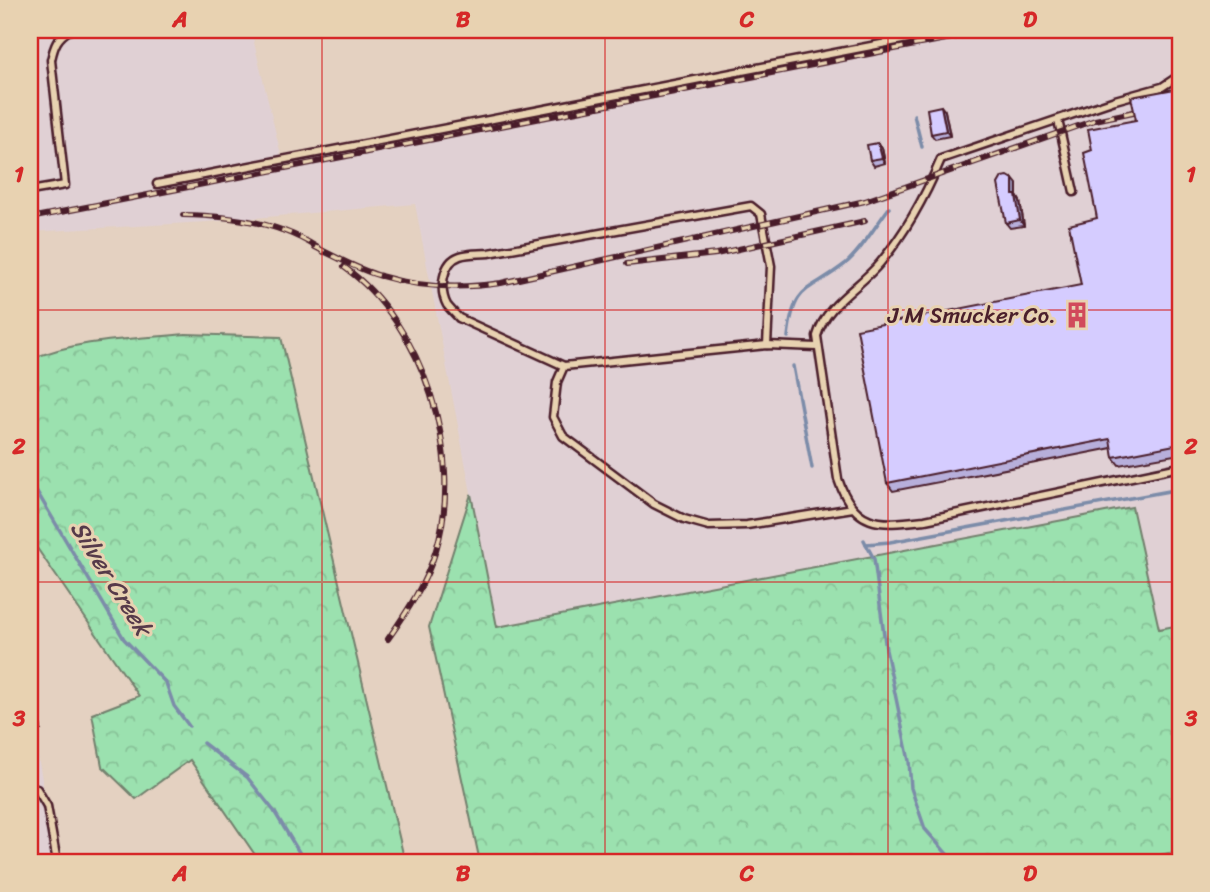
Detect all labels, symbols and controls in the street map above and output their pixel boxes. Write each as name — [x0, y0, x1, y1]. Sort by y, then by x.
text: A — [171, 0, 188, 40]
text: B — [456, 0, 471, 40]
text: C — [739, 0, 755, 40]
text: D — [1023, 0, 1038, 40]
text: 1 — [14, 154, 24, 195]
text: 1 — [1186, 154, 1196, 195]
place label: J M Smucker Co. — [887, 295, 1056, 336]
building icon: J M Smucker Co. — [1062, 300, 1092, 330]
text: 2 — [11, 426, 26, 467]
text: 2 — [1183, 426, 1198, 467]
water label: Silver Creek — [59, 512, 165, 647]
text: 3 — [12, 698, 26, 739]
text: 3 — [1184, 698, 1198, 739]
text: A — [171, 853, 188, 892]
text: B — [456, 853, 471, 892]
text: C — [739, 853, 755, 892]
text: D — [1023, 853, 1038, 892]

